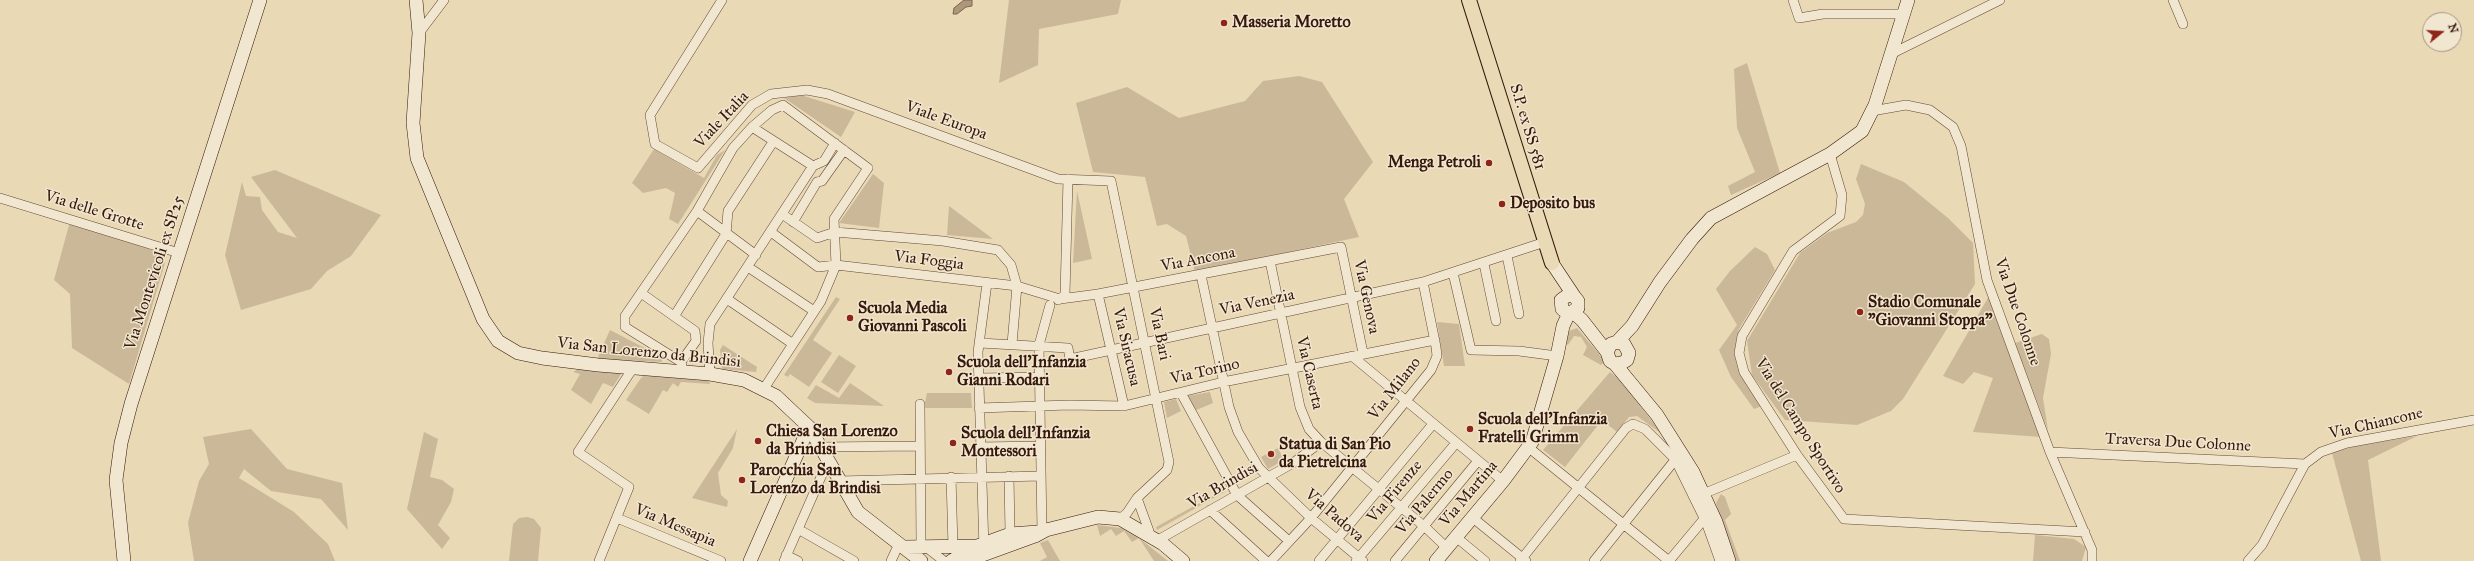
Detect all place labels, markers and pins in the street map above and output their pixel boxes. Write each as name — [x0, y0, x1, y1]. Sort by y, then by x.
place label: Masseria Moretto — [1232, 13, 1351, 33]
marker: Masseria Moretto — [1219, 18, 1229, 28]
place label: Menga Petroli — [1388, 153, 1481, 173]
marker: Menga Petroli — [1484, 158, 1494, 168]
place label: Deposito bus — [1510, 194, 1595, 214]
marker: Deposito bus — [1497, 199, 1507, 209]
place label: Stadio Comunale "Giovanni Stoppa" — [1868, 293, 1992, 331]
place label: Scuola Media Giovanni Pascoli — [858, 299, 967, 337]
marker: Stadio Comunale "Giovanni Stoppa" — [1855, 307, 1865, 317]
marker: Scuola Media Giovanni Pascoli — [845, 313, 855, 323]
place label: Scuola dell'Infanzia Gianni Rodari — [957, 353, 1086, 391]
marker: Scuola dell'Infanzia Gianni Rodari — [944, 367, 954, 377]
place label: Scuola dell'Infanzia Fratelli Grimm — [1478, 410, 1607, 448]
place label: Chiesa San Lorenzo da Brindisi — [766, 422, 898, 460]
place label: Scuola dell'Infanzia Montessori — [961, 424, 1090, 462]
marker: Scuola dell'Infanzia Fratelli Grimm — [1465, 424, 1475, 434]
place label: Statua di San Pio da Pietrelcina — [1279, 435, 1391, 473]
marker: Chiesa San Lorenzo da Brindisi — [753, 436, 763, 446]
marker: Scuola dell'Infanzia Montessori — [948, 438, 958, 448]
marker: Statua di San Pio da Pietrelcina — [1266, 449, 1276, 459]
place label: Parocchia San Lorenzo da Brindisi — [750, 461, 881, 499]
marker: Parocchia San Lorenzo da Brindisi — [737, 475, 747, 485]

